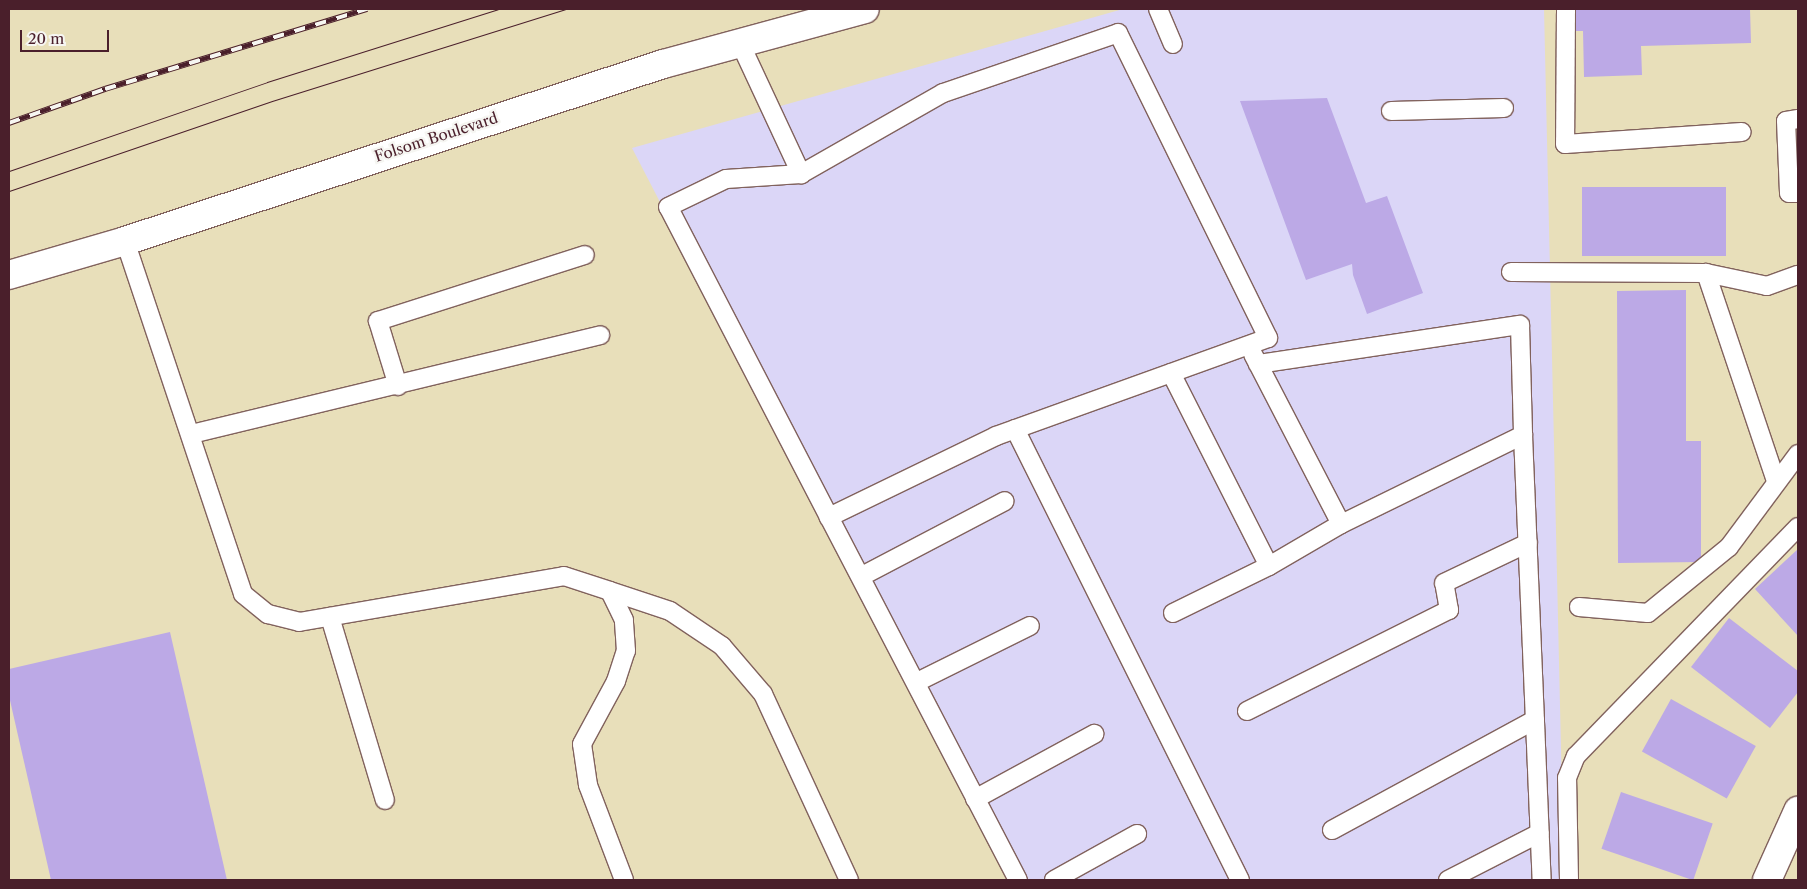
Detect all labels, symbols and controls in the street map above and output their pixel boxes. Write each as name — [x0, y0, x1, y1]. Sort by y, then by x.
scale bar — [22, 20, 111, 52]
text: 20 m — [28, 29, 64, 48]
street label: Folsom Boulevard — [372, 109, 500, 165]

